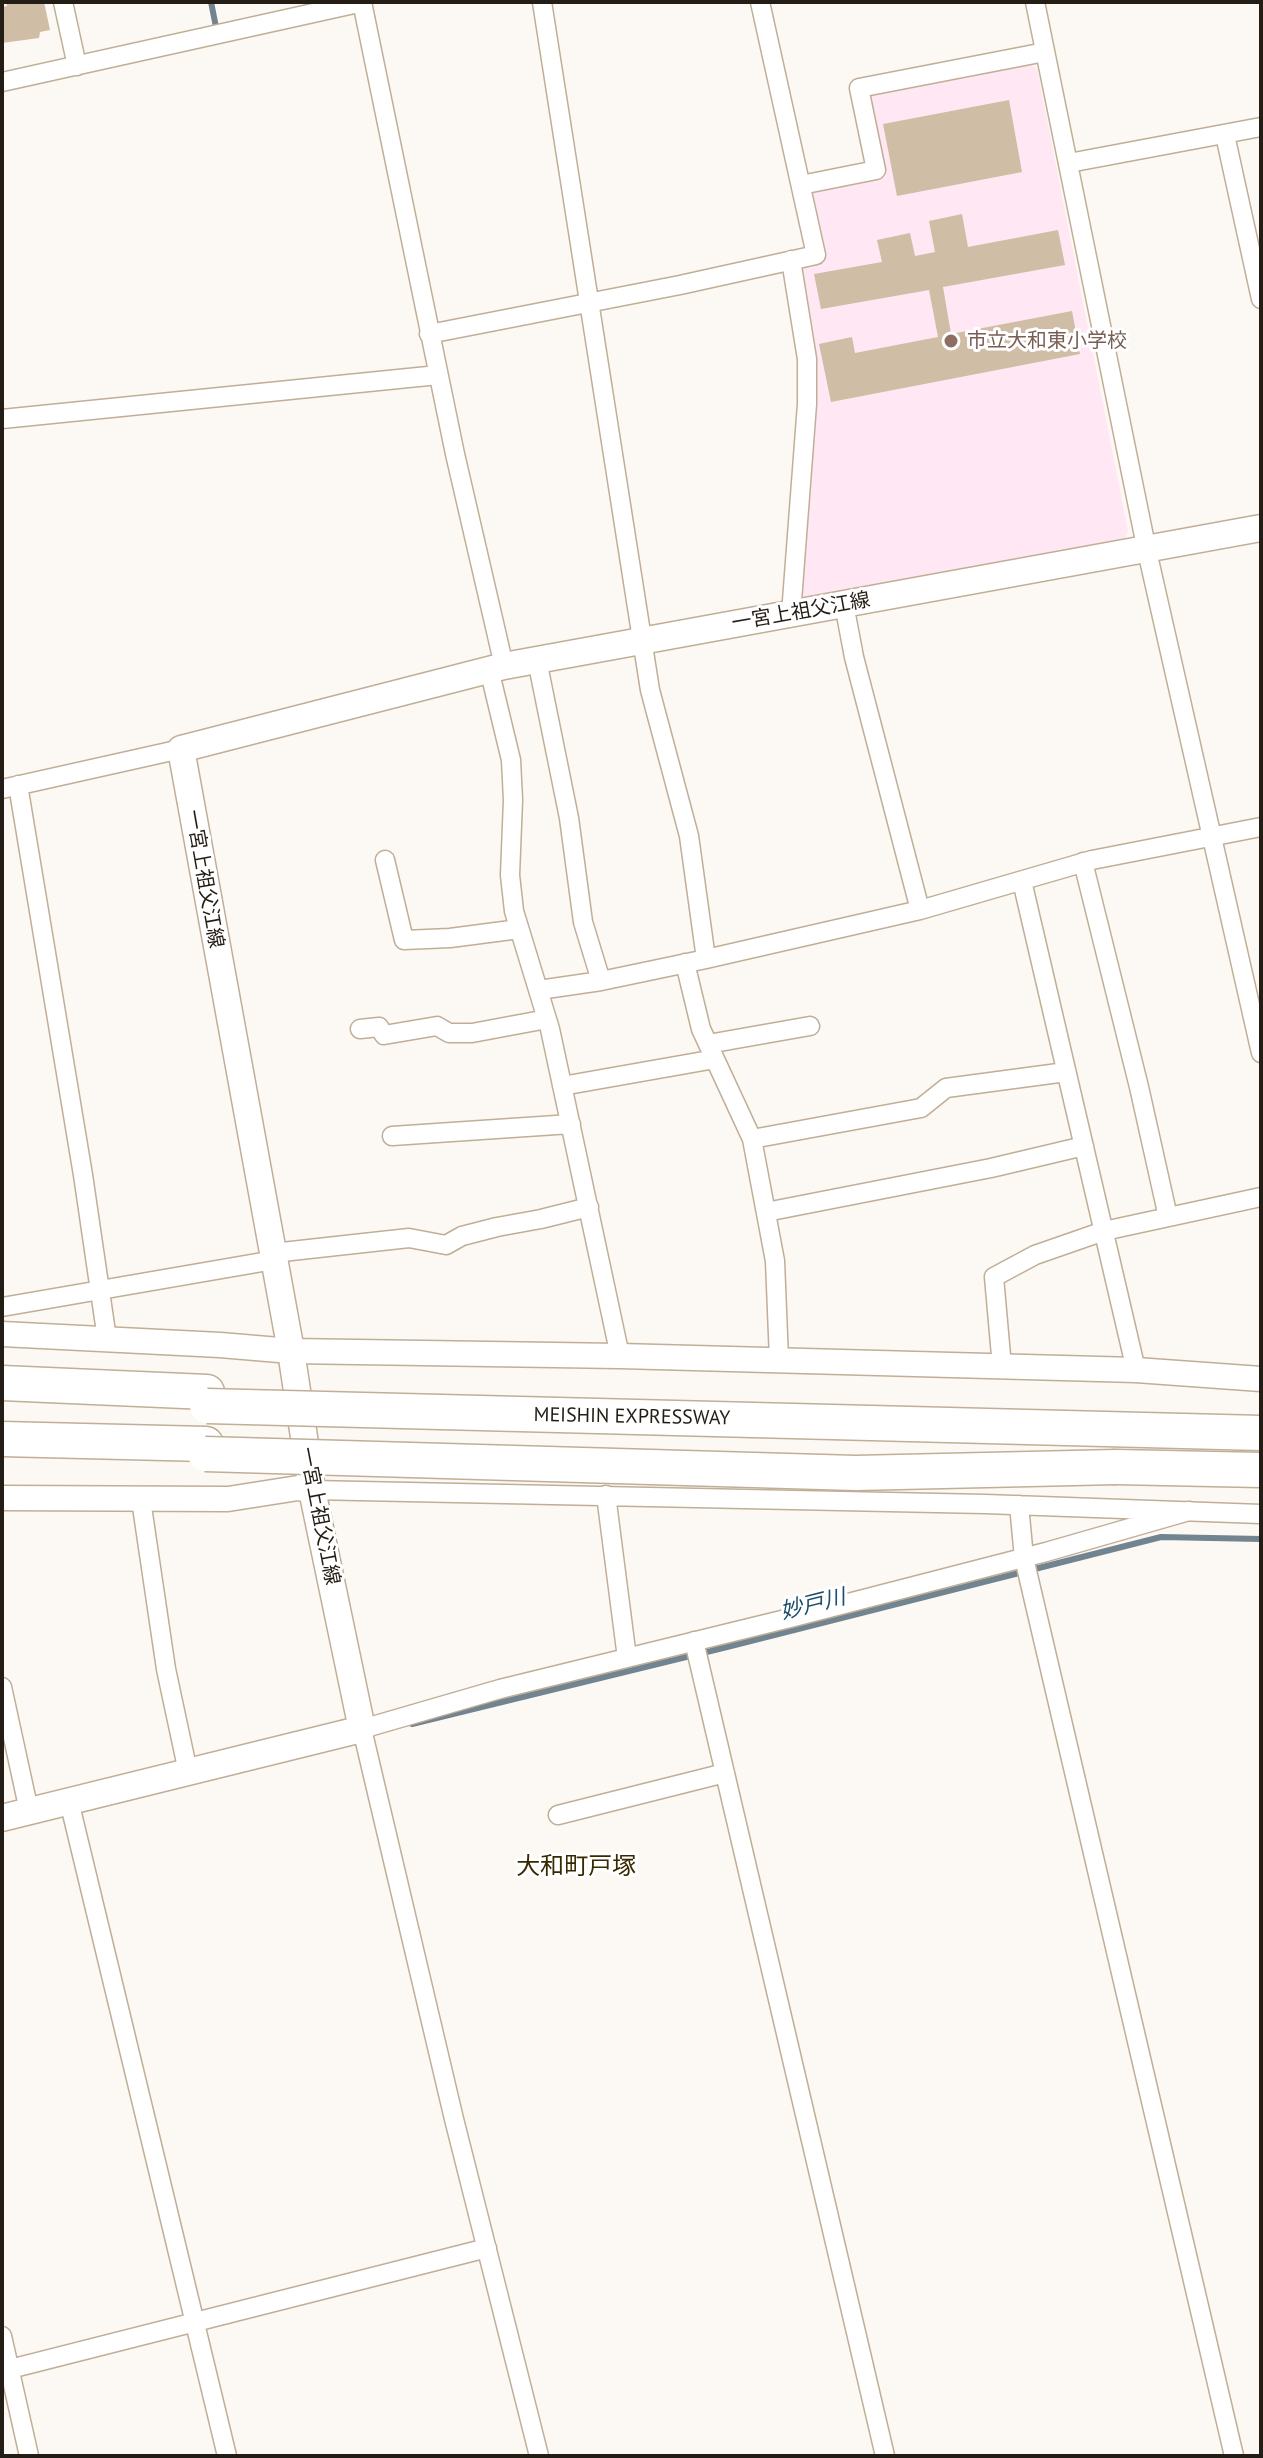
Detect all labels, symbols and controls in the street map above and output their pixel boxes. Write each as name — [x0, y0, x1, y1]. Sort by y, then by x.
place label: 市立大和東小学校 — [967, 329, 1127, 353]
marker: 市立大和東小学校 — [942, 332, 960, 350]
street label: 一宮上祖父江線 — [730, 588, 872, 636]
street label: 一宮上祖父江線 — [180, 808, 228, 950]
street label: MEISHIN EXPRESSWAY — [533, 1403, 731, 1431]
street label: 一宮上祖父江線 — [294, 1445, 344, 1587]
water label: 妙戸川 — [778, 1584, 848, 1626]
district label: 大和町戸塚 — [516, 1853, 636, 1881]

